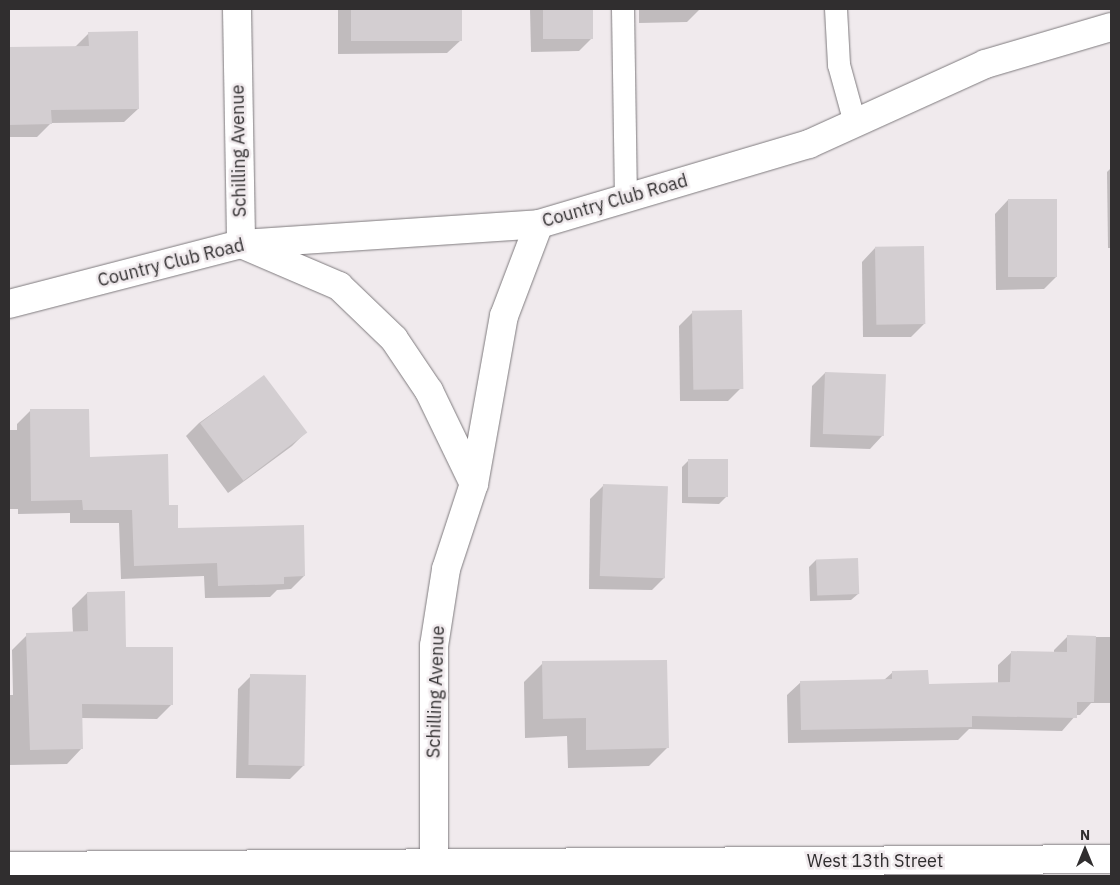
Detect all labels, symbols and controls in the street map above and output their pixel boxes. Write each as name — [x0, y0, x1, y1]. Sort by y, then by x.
street label: Schilling Avenue — [227, 85, 251, 217]
street label: Country Club Road — [540, 170, 690, 232]
street label: Country Club Road — [95, 234, 247, 292]
street label: Schilling Avenue — [423, 625, 449, 759]
north arrow — [1060, 825, 1110, 875]
text: N — [1080, 826, 1090, 844]
street label: West 13th Street — [807, 850, 943, 872]

